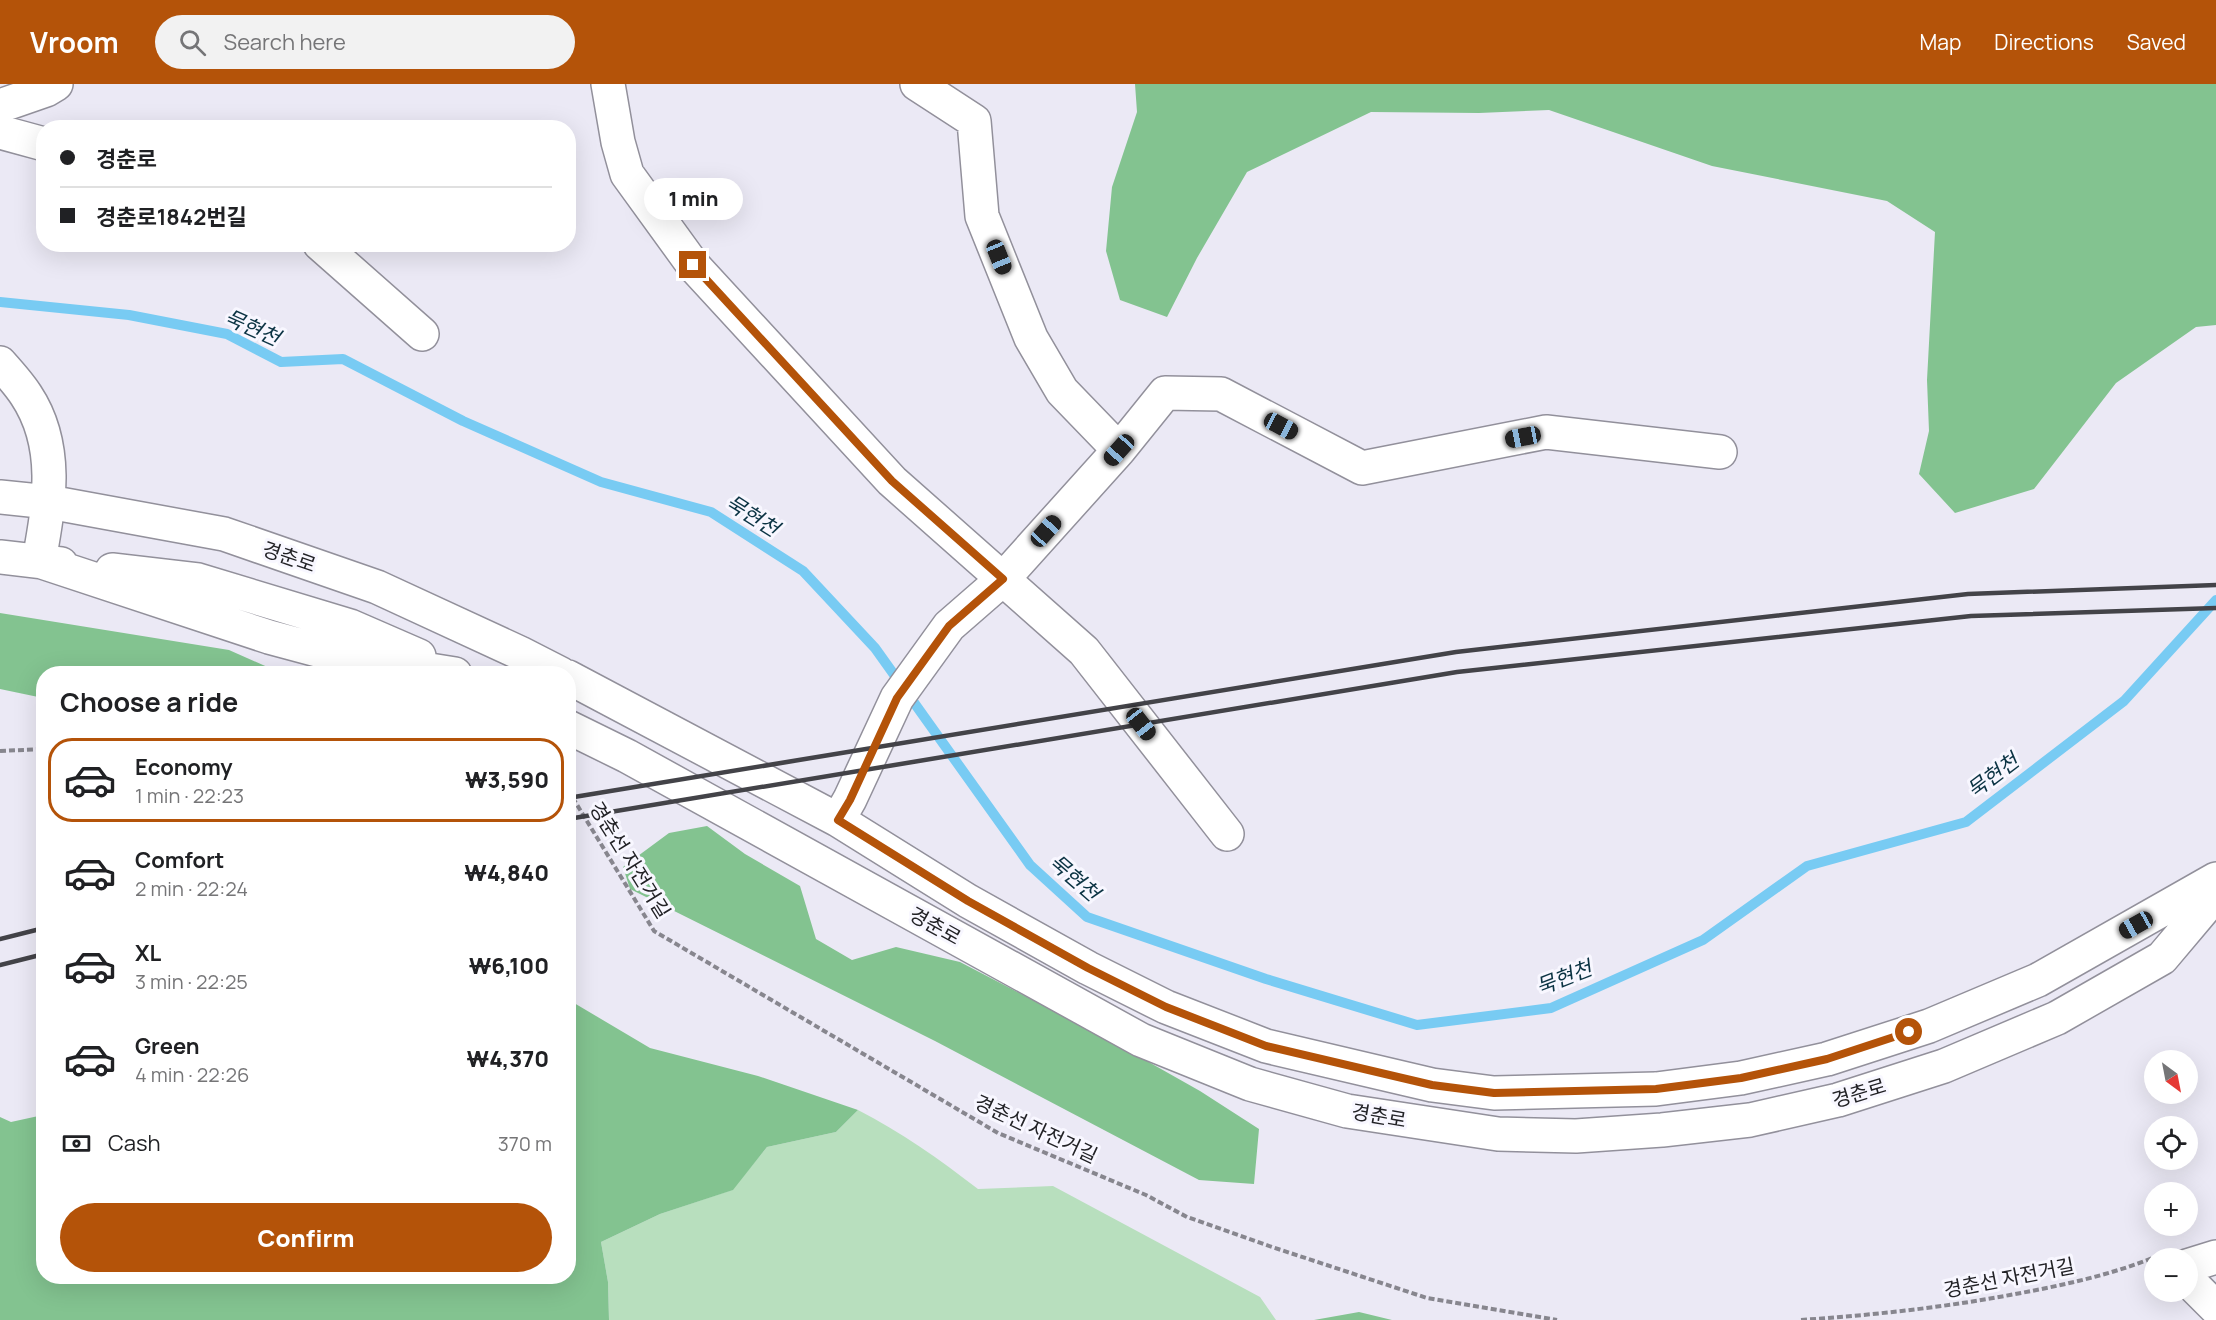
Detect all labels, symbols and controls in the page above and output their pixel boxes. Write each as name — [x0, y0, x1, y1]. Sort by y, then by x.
search box — [155, 15, 575, 69]
text: Vroom — [30, 23, 119, 61]
icon: search — [176, 26, 209, 59]
text: Search here — [224, 27, 346, 57]
text: Map — [1920, 28, 1961, 56]
text: Directions — [1994, 28, 2094, 56]
text: Saved — [2127, 28, 2186, 56]
text: 경춘로 — [96, 144, 157, 174]
callout: 1 min — [644, 178, 742, 220]
text: 1 min — [668, 185, 719, 212]
text: 경춘로1842번길 — [96, 202, 247, 232]
car — [984, 237, 1014, 277]
route end — [679, 251, 706, 278]
water label: 묵현천 — [220, 303, 287, 353]
car — [1261, 410, 1301, 442]
car — [1504, 425, 1542, 449]
car — [1100, 431, 1138, 469]
water label: 묵현천 — [721, 488, 787, 544]
car — [1027, 512, 1065, 550]
street label: 경춘로 — [259, 535, 320, 578]
text: Choose a ride — [60, 683, 238, 720]
car — [1123, 704, 1159, 744]
water label: 묵현천 — [1961, 745, 2026, 804]
text: Economy — [135, 752, 233, 782]
icon: car — [63, 753, 117, 807]
text: ₩3,590 — [465, 765, 549, 795]
text: 1 min · 22:23 — [135, 782, 244, 809]
street label: 경춘선 자전거길 — [584, 796, 677, 923]
text: Comfort — [135, 845, 224, 875]
icon: car — [63, 846, 117, 900]
water label: 묵현천 — [1044, 848, 1108, 909]
text: ₩4,840 — [464, 858, 549, 888]
text: 2 min · 22:24 — [135, 875, 248, 902]
street label: 경춘로 — [905, 900, 966, 951]
car — [2116, 908, 2156, 942]
text: XL — [135, 938, 161, 968]
icon: car — [63, 939, 117, 993]
text: ₩6,100 — [469, 951, 549, 981]
water label: 묵현천 — [1532, 953, 1598, 1001]
text: 3 min · 22:25 — [135, 968, 248, 995]
route start — [1895, 1018, 1922, 1045]
text: Green — [135, 1031, 200, 1061]
icon: car — [63, 1032, 117, 1086]
text: ₩4,370 — [467, 1044, 549, 1074]
north arrow — [2144, 1050, 2198, 1104]
map controls — [2144, 1050, 2198, 1302]
text: 4 min · 22:26 — [135, 1061, 249, 1088]
street label: 경춘로 — [1829, 1072, 1889, 1114]
street label: 경춘선 자전거길 — [970, 1088, 1102, 1169]
street label: 경춘로 — [1350, 1097, 1409, 1134]
button: locate — [2144, 1116, 2198, 1170]
icon: cash — [60, 1127, 93, 1160]
text: Cash — [108, 1128, 161, 1158]
text: 370 m — [498, 1130, 552, 1157]
button: + — [2144, 1182, 2198, 1236]
button: Confirm — [60, 1203, 552, 1272]
button: − — [2144, 1248, 2198, 1302]
street label: 경춘선 자전거길 — [1941, 1252, 2077, 1303]

